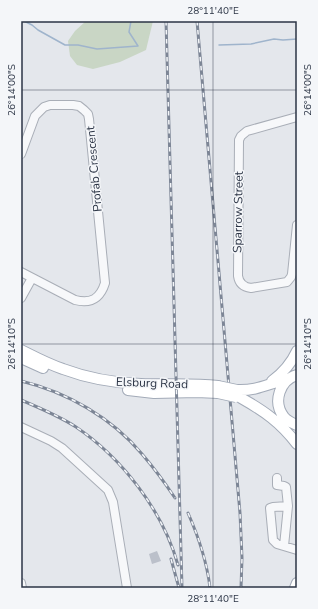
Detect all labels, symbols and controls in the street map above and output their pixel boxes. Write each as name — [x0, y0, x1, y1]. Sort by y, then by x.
text: 28°11'40"E — [187, 4, 239, 18]
text: 26°14'00"S — [5, 64, 19, 116]
text: 26°14'00"S — [301, 64, 315, 116]
street label: Profab Crescent — [82, 125, 106, 213]
street label: Sparrow Street — [229, 170, 247, 253]
text: 26°14'10"S — [5, 318, 19, 370]
text: 26°14'10"S — [301, 318, 315, 370]
street label: Elsburg Road — [116, 374, 188, 392]
text: 28°11'40"E — [187, 592, 239, 606]

